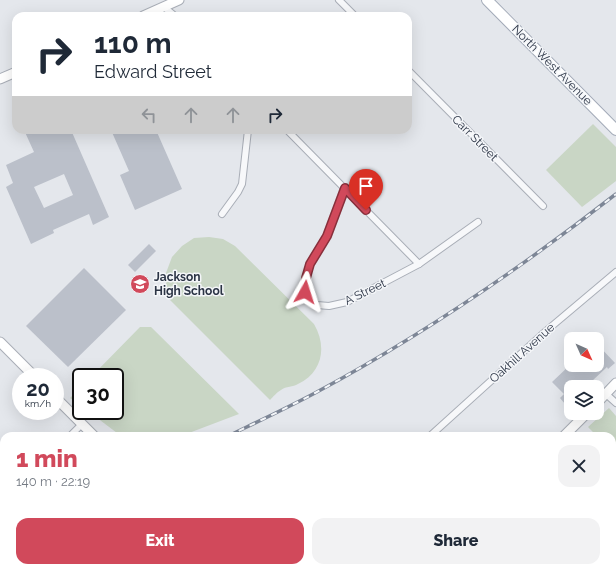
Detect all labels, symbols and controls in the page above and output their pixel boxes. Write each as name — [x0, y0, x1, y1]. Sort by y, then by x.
street label: North West Avenue — [509, 22, 595, 108]
text: 110 m — [94, 27, 172, 60]
icon: right — [28, 28, 80, 80]
text: Edward Street — [94, 61, 212, 82]
icon: left — [138, 104, 160, 126]
icon: ahead — [180, 104, 202, 126]
icon: ahead — [222, 104, 244, 126]
icon: right — [264, 104, 286, 126]
street label: Carr Street — [449, 112, 501, 164]
pin — [349, 169, 383, 210]
icon: arrive — [355, 175, 377, 197]
place label: Jackson High School — [154, 270, 224, 298]
position arrow — [284, 271, 326, 313]
school or university icon: Jackson High School — [129, 273, 151, 295]
street label: A Street — [342, 276, 388, 308]
street label: Oakhill Avenue — [487, 320, 557, 386]
north arrow — [564, 332, 604, 372]
map controls — [564, 332, 604, 420]
speed limit sign: 30 — [72, 368, 124, 420]
text: 20 — [26, 377, 50, 401]
button: layers — [564, 380, 604, 420]
text: km/h — [25, 398, 51, 409]
text: 1 min — [16, 444, 78, 473]
button: close — [558, 445, 600, 487]
text: 140 m · 22:19 — [16, 474, 90, 489]
button: Exit — [16, 518, 304, 564]
button: Share — [312, 518, 600, 564]

